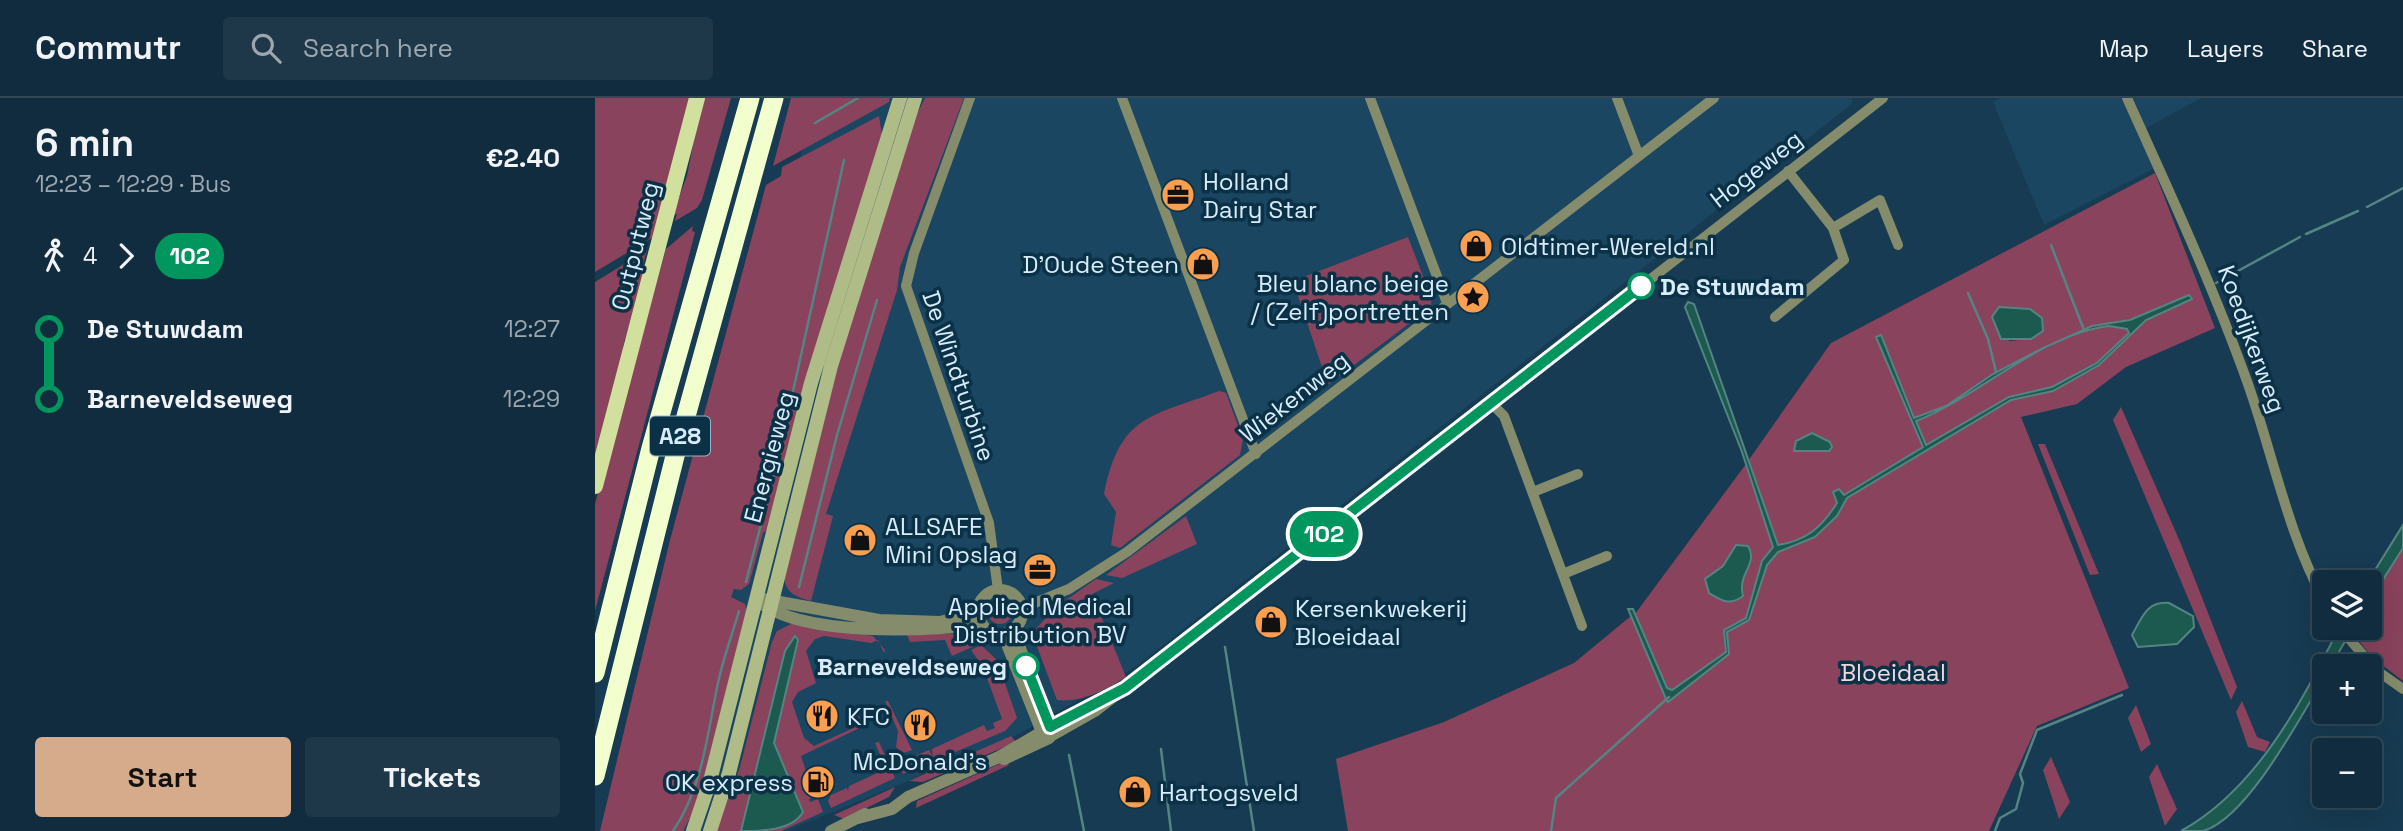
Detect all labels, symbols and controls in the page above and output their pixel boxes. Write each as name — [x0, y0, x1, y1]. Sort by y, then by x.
search box — [223, 17, 713, 80]
text: Commutr — [35, 27, 181, 69]
icon: search — [247, 29, 285, 67]
text: Search here — [303, 31, 453, 65]
text: Map — [2099, 33, 2149, 64]
text: Layers — [2187, 33, 2264, 64]
text: Share — [2302, 33, 2368, 64]
text: 6 min — [35, 119, 134, 167]
street label: Hogeweg — [1704, 123, 1808, 215]
text: €2.40 — [486, 141, 560, 175]
place label: Holland Dairy Star — [1203, 166, 1317, 225]
text: 12:23 – 12:29 · Bus — [35, 169, 231, 199]
office icon: Holland Dairy Star — [1159, 176, 1197, 214]
street label: Outputweg — [604, 178, 666, 314]
shop icon: Oldtimer-Wereld.nl — [1457, 227, 1495, 265]
place label: Oldtimer-Wereld.nl — [1501, 231, 1715, 262]
icon: walk — [35, 237, 73, 275]
icon: forward — [107, 237, 145, 275]
text: 102 — [169, 240, 210, 271]
text: 4 — [83, 241, 97, 271]
shop icon: D'Oude Steen — [1184, 245, 1222, 283]
place label: D'Oude Steen — [1023, 249, 1179, 280]
street label: Koedijkerweg — [2211, 261, 2293, 417]
place label: Bleu blanc beige / (Zelf)portretten — [1251, 268, 1449, 327]
place label: De Stuwdam — [1660, 271, 1805, 302]
marker: De Stuwdam — [1628, 273, 1654, 299]
place icon: Bleu blanc beige / (Zelf)portretten — [1454, 278, 1492, 316]
street label: De Windturbine — [915, 287, 1003, 465]
text: De Stuwdam — [87, 312, 244, 346]
text: 12:27 — [504, 314, 560, 344]
street label: Wiekenweg — [1233, 345, 1355, 449]
text: Barneveldseweg — [87, 382, 293, 416]
text: 12:29 — [503, 384, 560, 414]
street label: Energieweg — [737, 388, 801, 526]
road number: A28 — [650, 416, 710, 456]
place label: ALLSAFE Mini Opslag — [885, 511, 1017, 570]
line badge: 102 — [1284, 511, 1364, 557]
text: 102 — [1304, 518, 1344, 549]
shop icon: ALLSAFE Mini Opslag — [841, 521, 879, 559]
office icon: Applied Medical Distribution BV — [1021, 551, 1059, 589]
map controls — [2312, 570, 2382, 808]
button: layers — [2312, 570, 2382, 640]
place label: Applied Medical Distribution BV — [948, 591, 1132, 650]
place label: Kersenkwekerij Bloeidaal — [1295, 593, 1467, 652]
shop icon: Kersenkwekerij Bloeidaal — [1252, 603, 1290, 641]
place label: Barneveldseweg — [817, 651, 1007, 682]
marker: Barneveldseweg — [1013, 653, 1039, 679]
button: + — [2312, 654, 2382, 724]
park label: Bloeidaal — [1840, 657, 1946, 688]
restaurant icon: KFC — [803, 697, 841, 735]
place label: KFC — [847, 701, 890, 732]
restaurant icon: McDonald's — [901, 706, 939, 744]
button: Start — [35, 737, 291, 817]
button: Tickets — [305, 737, 560, 817]
button: − — [2312, 738, 2382, 808]
place label: McDonald's — [853, 746, 987, 777]
fuel station icon: OK express — [799, 763, 837, 801]
place label: OK express — [665, 767, 793, 798]
shop icon: Hartogsveld — [1116, 773, 1154, 811]
place label: Hartogsveld — [1159, 777, 1299, 808]

